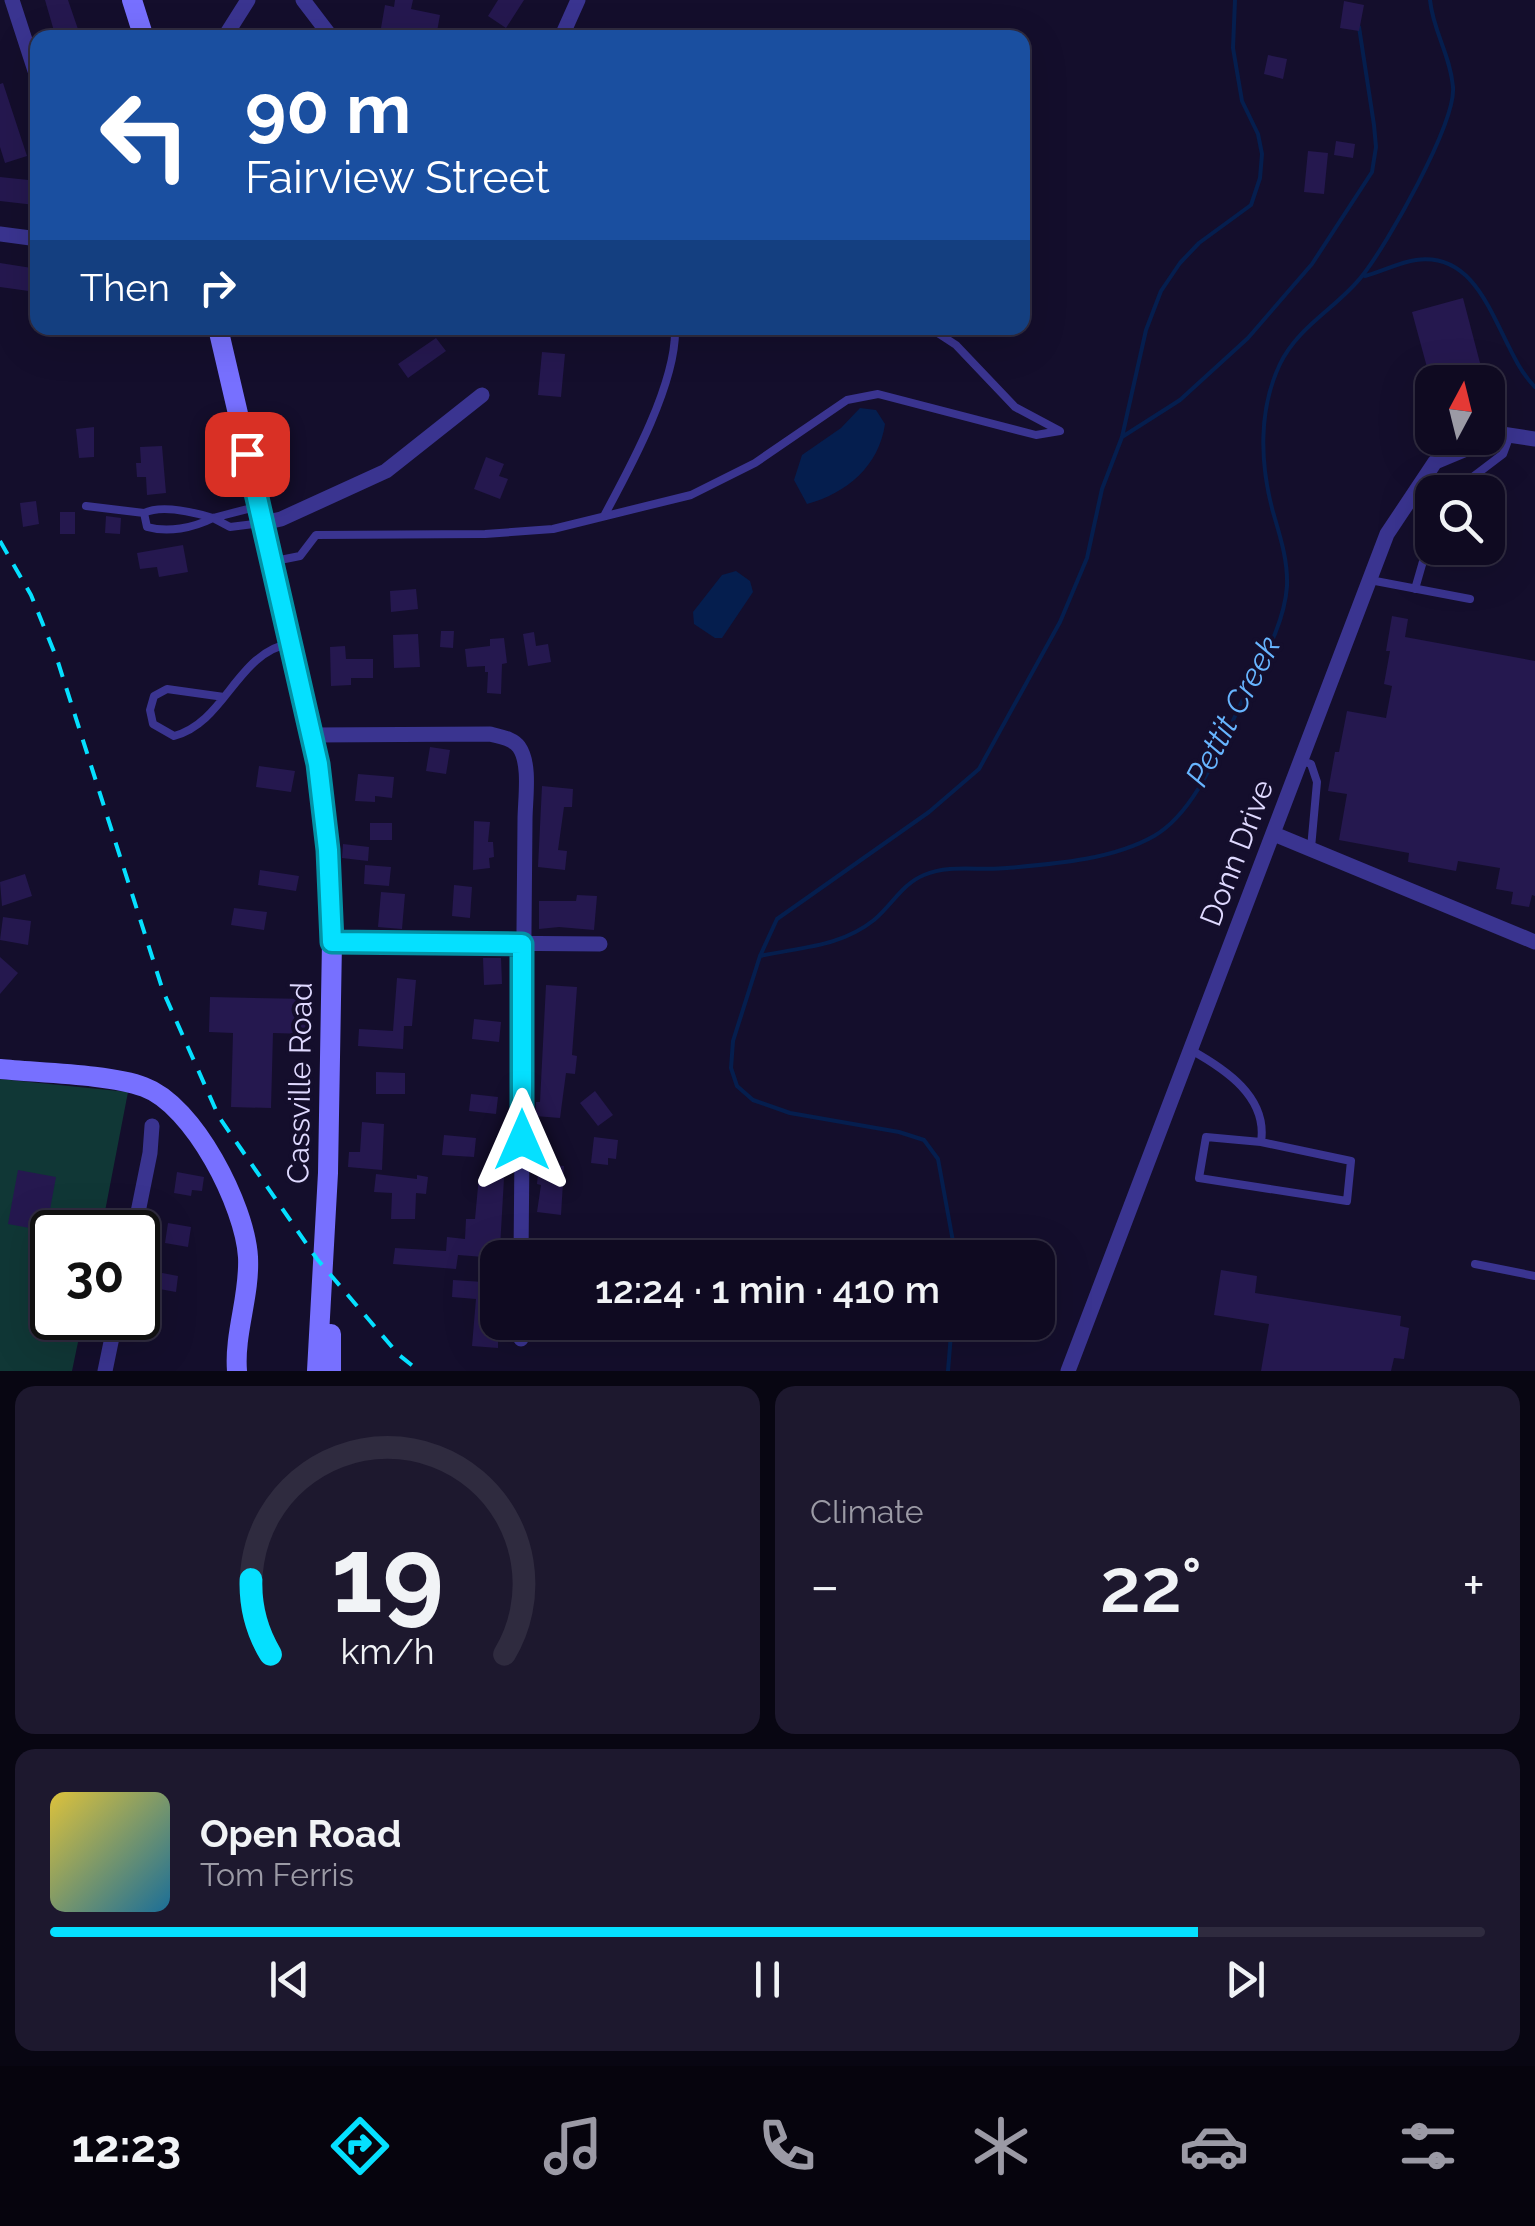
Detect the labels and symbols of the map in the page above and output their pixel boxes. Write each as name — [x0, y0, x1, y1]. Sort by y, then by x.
north arrow — [1415, 365, 1505, 455]
pin — [205, 412, 290, 497]
water label: Pettit Creek — [1178, 629, 1288, 792]
street label: Donn Drive — [1193, 775, 1280, 931]
street label: Cassville Road — [280, 982, 319, 1184]
position arrow — [470, 1088, 574, 1192]
speed limit sign: 30 — [30, 1210, 160, 1340]

